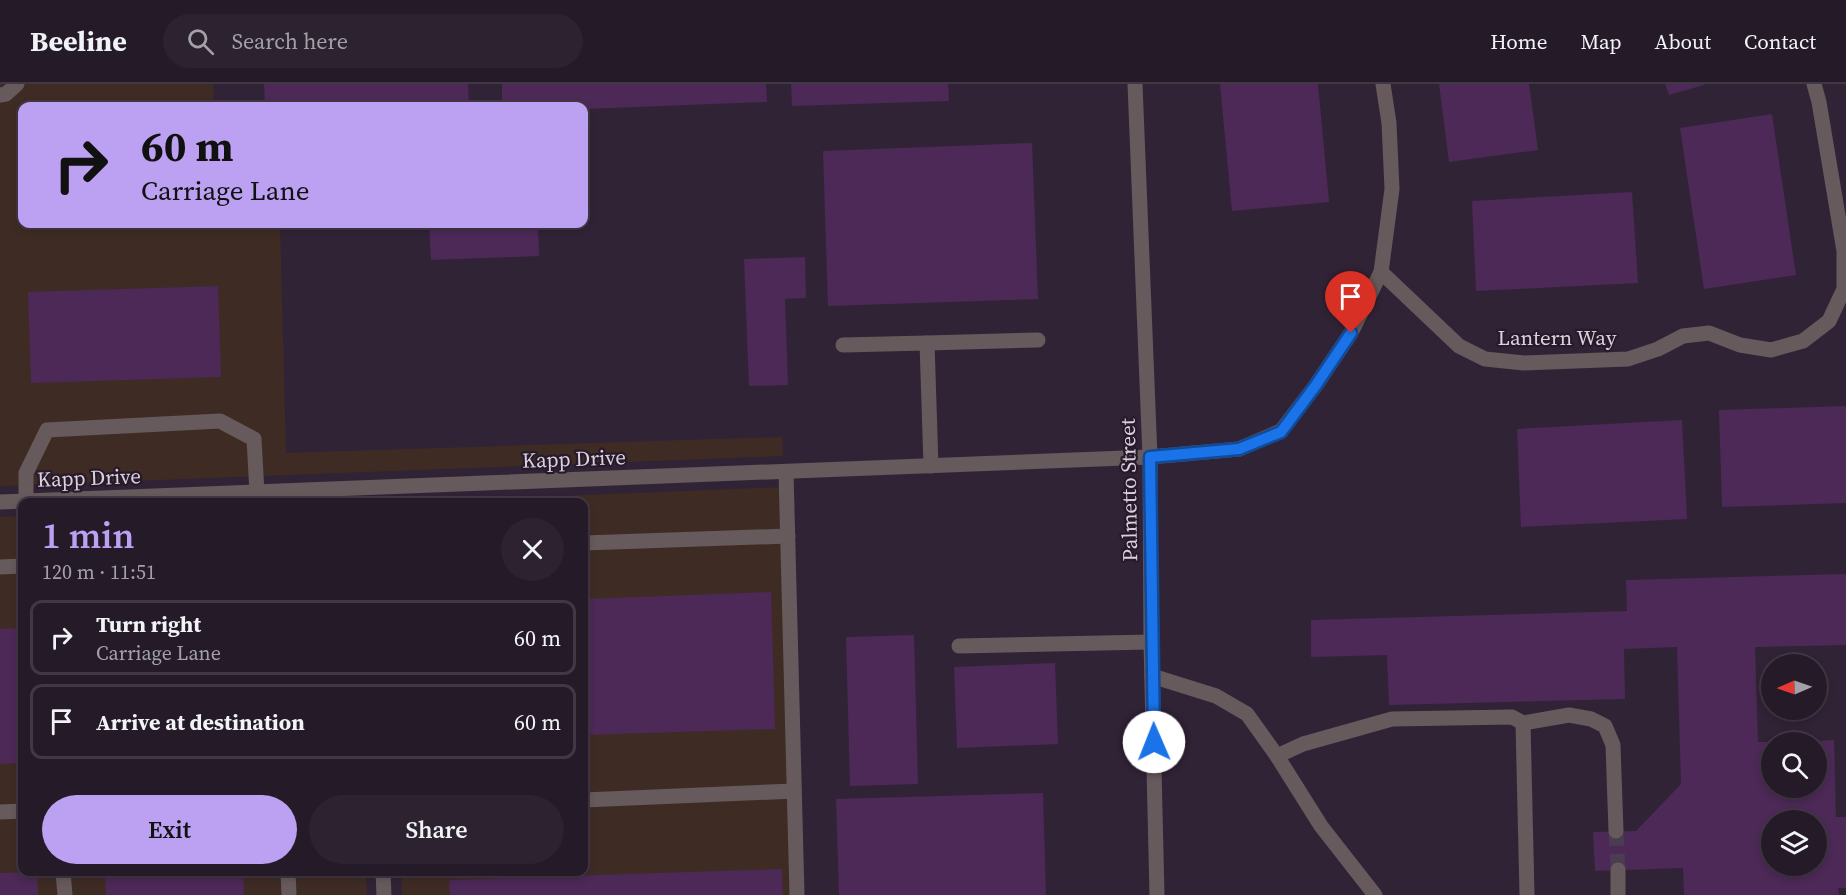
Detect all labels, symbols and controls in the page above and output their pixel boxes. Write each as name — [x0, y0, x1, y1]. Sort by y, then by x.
search box — [163, 14, 583, 68]
text: Beeline — [30, 22, 127, 60]
icon: search — [184, 25, 217, 58]
text: Search here — [232, 26, 348, 56]
text: Home — [1490, 27, 1548, 56]
text: Map — [1581, 27, 1622, 56]
text: About — [1655, 27, 1711, 56]
text: Contact — [1744, 27, 1816, 56]
text: 60 m — [141, 117, 234, 175]
icon: right — [42, 126, 120, 204]
text: Carriage Lane — [141, 172, 310, 209]
pin — [1325, 271, 1376, 333]
icon: arrive — [1334, 280, 1367, 313]
street label: Lantern Way — [1497, 323, 1617, 352]
street label: Palmetto Street — [1113, 418, 1144, 562]
street label: Kapp Drive — [522, 442, 626, 475]
street label: Kapp Drive — [37, 461, 141, 494]
text: 1 min — [42, 511, 134, 560]
button: close — [501, 518, 564, 581]
text: 120 m · 11:51 — [42, 558, 156, 586]
text: Turn right — [96, 609, 201, 639]
icon: right — [45, 621, 78, 654]
text: 60 m — [514, 623, 561, 653]
text: Carriage Lane — [96, 639, 221, 667]
north arrow — [1761, 654, 1827, 720]
map controls — [1761, 654, 1827, 876]
icon: arrive — [45, 705, 78, 738]
text: Arrive at destination — [96, 707, 305, 737]
text: 60 m — [514, 707, 561, 737]
position arrow — [1122, 710, 1186, 774]
button: search — [1761, 732, 1827, 798]
button: Exit — [42, 795, 297, 864]
button: Share — [309, 795, 564, 864]
button: layers — [1761, 810, 1827, 876]

